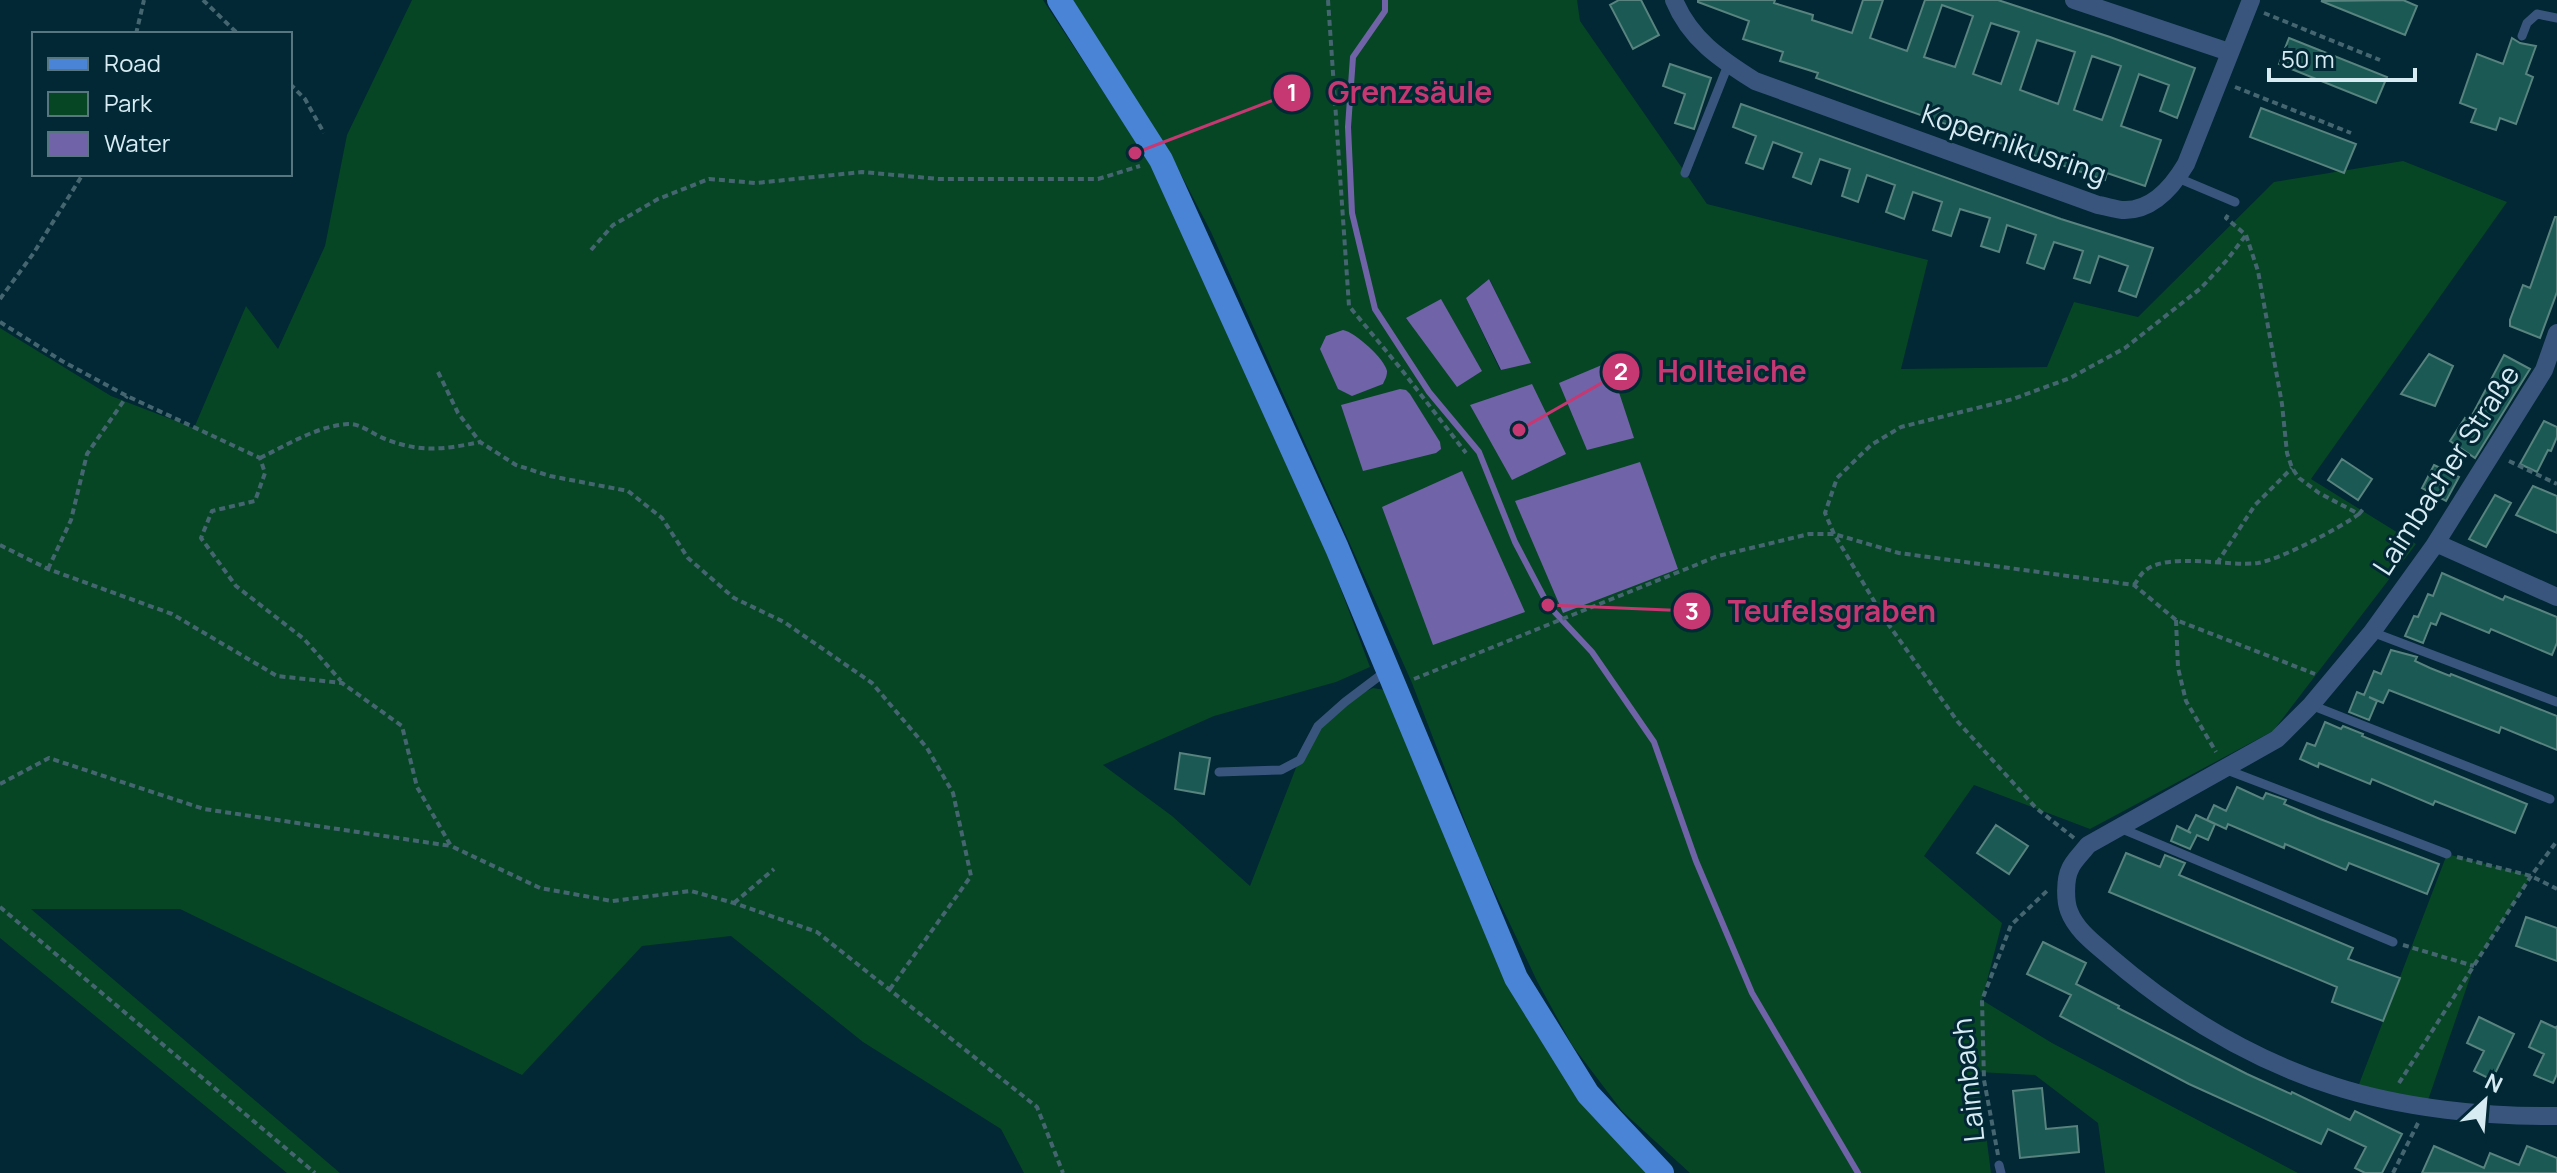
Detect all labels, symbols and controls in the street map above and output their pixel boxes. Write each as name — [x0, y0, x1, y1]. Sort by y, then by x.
legend — [32, 32, 292, 176]
scale bar — [2269, 32, 2415, 82]
text: 50 m — [2281, 42, 2335, 75]
text: Road — [104, 46, 161, 79]
callout: Grenzsäule — [1272, 66, 1509, 120]
text: Grenzsäule — [1328, 71, 1492, 112]
text: 1 — [1287, 75, 1297, 108]
text: Park — [104, 86, 153, 119]
street label: Kopernikusring — [1917, 94, 2112, 192]
text: Water — [104, 126, 171, 159]
callout: Hollteiche — [1601, 345, 1822, 399]
text: Hollteiche — [1657, 350, 1807, 391]
text: 2 — [1614, 354, 1628, 387]
street label: Laimbacher Straße — [2363, 357, 2527, 582]
callout: Teufelsgraben — [1672, 584, 1952, 638]
text: Teufelsgraben — [1728, 590, 1936, 631]
text: 3 — [1685, 594, 1699, 627]
street label: Laimbach — [1942, 1016, 1992, 1144]
north arrow — [2445, 1061, 2525, 1141]
text: N — [2480, 1066, 2507, 1100]

